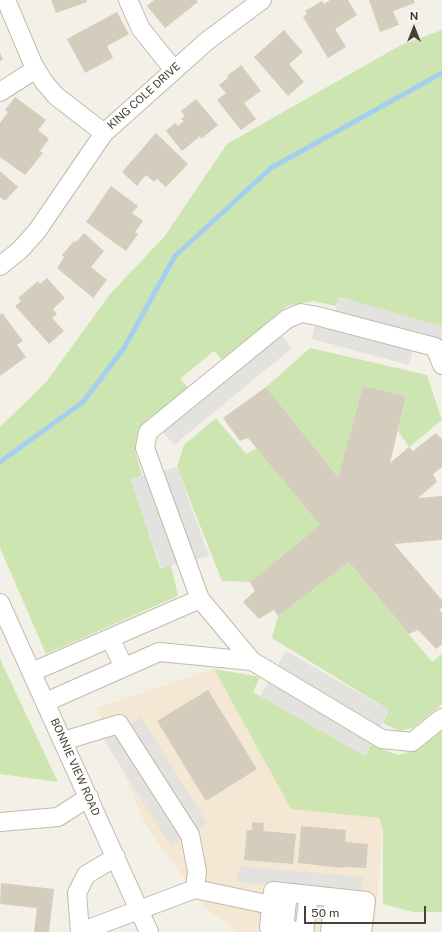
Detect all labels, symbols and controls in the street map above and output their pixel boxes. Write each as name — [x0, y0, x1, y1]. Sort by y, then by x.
north arrow — [394, 8, 434, 48]
text: N — [410, 10, 418, 22]
street label: KING COLE DRIVE — [105, 60, 183, 132]
street label: BONNIE VIEW ROAD — [47, 716, 103, 818]
scale bar — [306, 898, 428, 924]
text: 50 m — [311, 906, 339, 920]

